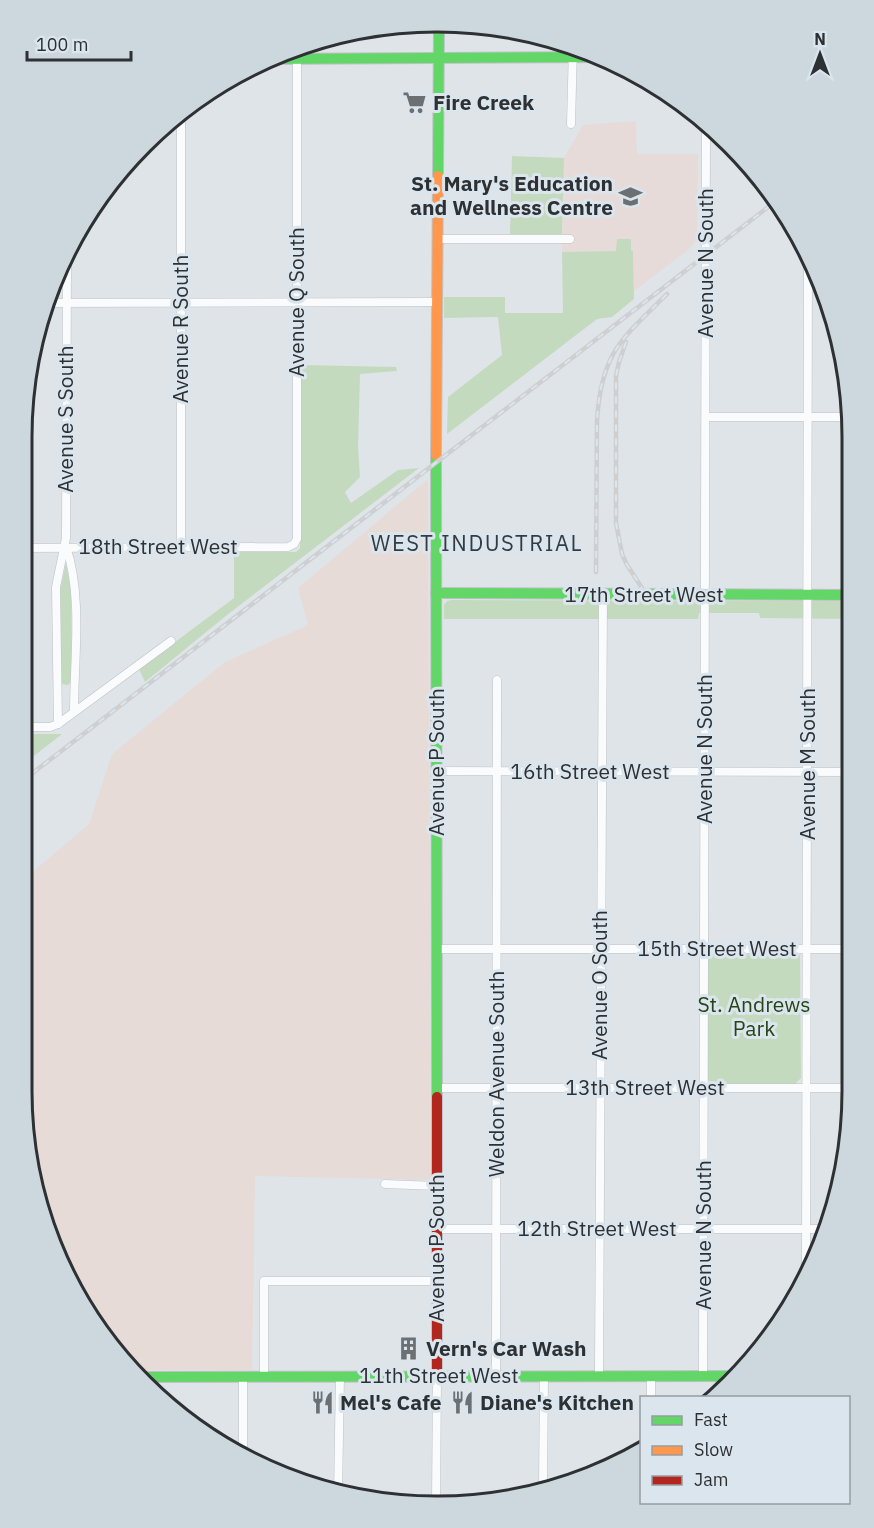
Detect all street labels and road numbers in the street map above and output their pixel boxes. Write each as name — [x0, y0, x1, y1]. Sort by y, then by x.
street label: Avenue N South — [691, 188, 719, 338]
street label: Avenue Q South — [282, 227, 310, 377]
street label: Avenue R South — [166, 255, 194, 403]
street label: Avenue S South — [51, 345, 79, 493]
street label: 18th Street West — [78, 532, 238, 560]
street label: 17th Street West — [564, 580, 724, 608]
street label: Avenue N South — [690, 674, 718, 824]
street label: Avenue P South — [422, 688, 450, 836]
street label: Avenue M South — [793, 688, 821, 840]
street label: 16th Street West — [510, 757, 670, 785]
street label: Avenue O South — [585, 910, 613, 1060]
street label: 15th Street West — [637, 934, 797, 962]
street label: Weldon Avenue South — [482, 971, 510, 1177]
street label: 13th Street West — [565, 1073, 725, 1101]
street label: Avenue N South — [689, 1160, 717, 1310]
street label: Avenue P South — [422, 1174, 450, 1322]
street label: 12th Street West — [517, 1214, 677, 1242]
street label: 11th Street West — [359, 1361, 519, 1389]

